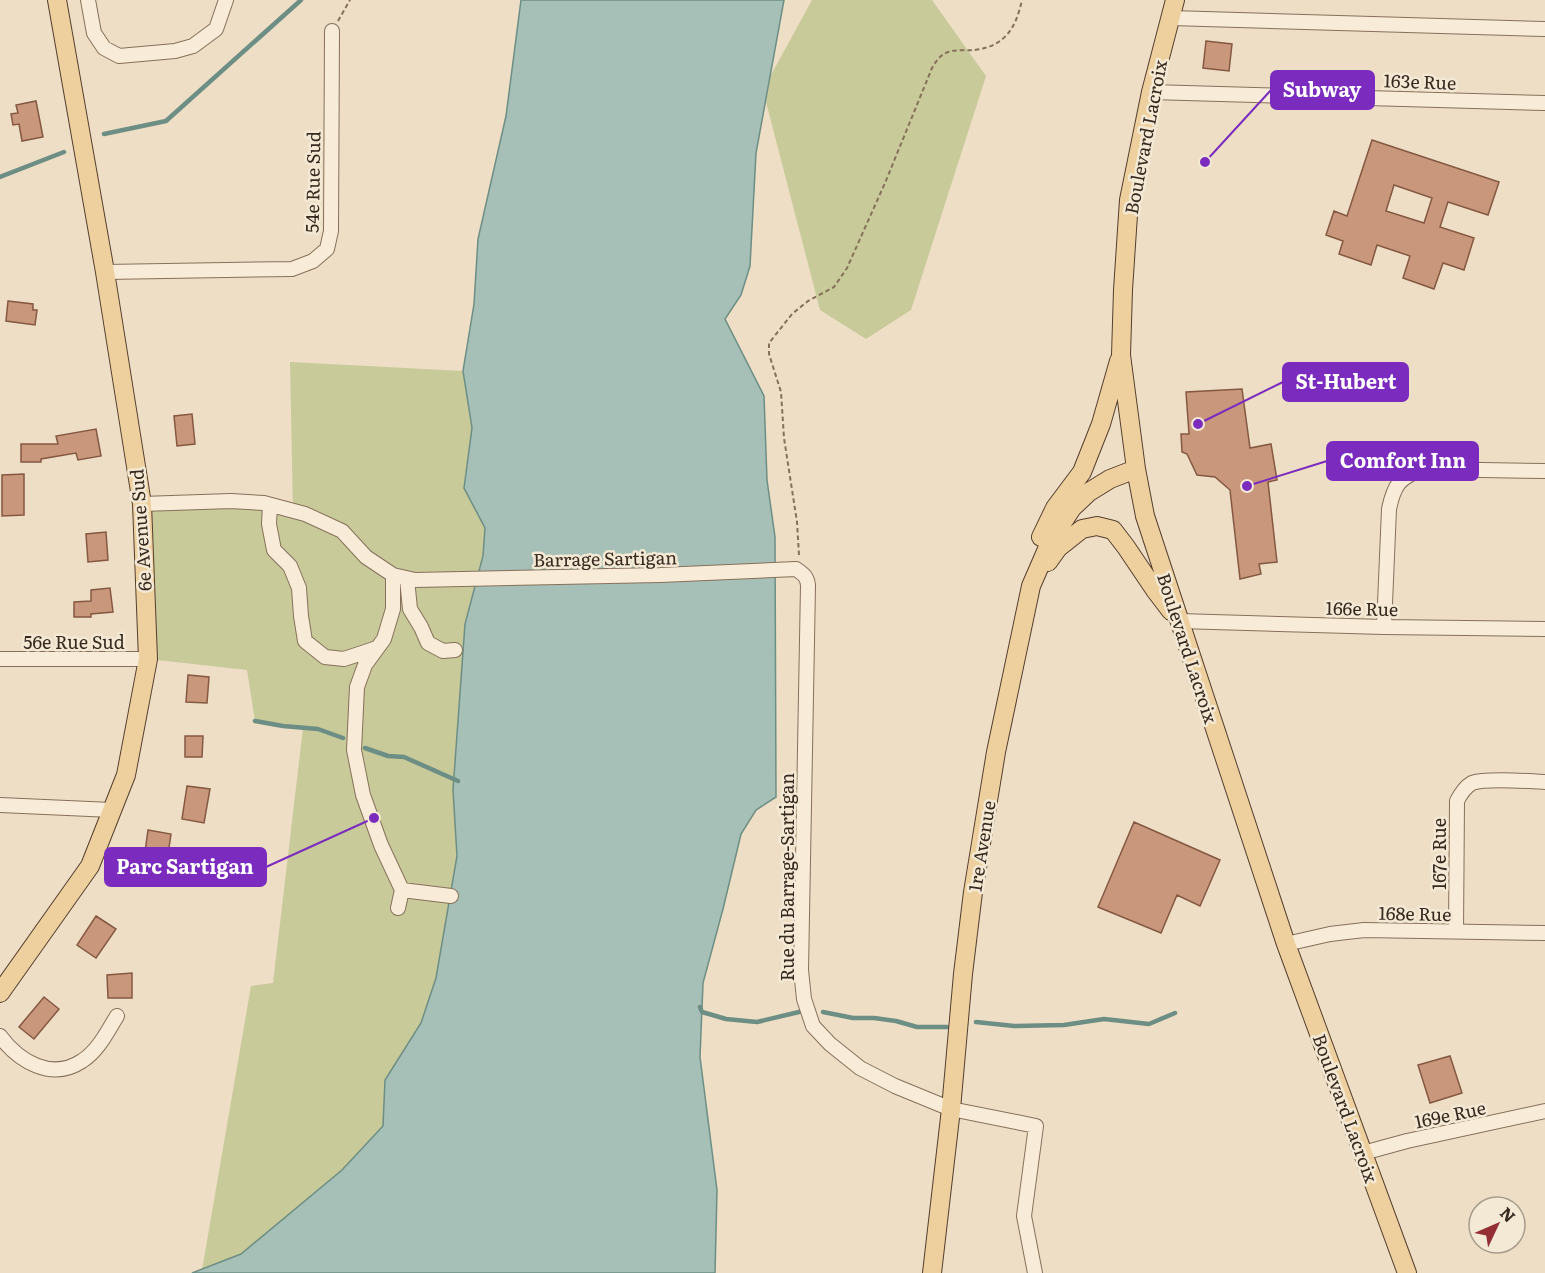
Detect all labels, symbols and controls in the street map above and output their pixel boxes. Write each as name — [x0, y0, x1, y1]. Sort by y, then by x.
street label: Boulevard Lacroix — [1117, 57, 1173, 216]
street label: 163e Rue — [1383, 66, 1457, 96]
callout: Subway — [1271, 71, 1374, 109]
text: Subway — [1283, 73, 1362, 103]
street label: 54e Rue Sud — [298, 131, 326, 233]
callout: St-Hubert — [1283, 363, 1408, 401]
text: St-Hubert — [1295, 365, 1397, 395]
callout: Comfort Inn — [1327, 442, 1478, 480]
text: Comfort Inn — [1340, 444, 1466, 474]
street label: 6e Avenue Sud — [122, 468, 158, 592]
street label: Barrage Sartigan — [533, 543, 677, 573]
street label: Boulevard Lacroix — [1151, 569, 1225, 727]
street label: 166e Rue — [1325, 594, 1399, 622]
street label: 56e Rue Sud — [23, 628, 125, 655]
street label: Rue du Barrage-Sartigan — [773, 773, 800, 981]
street label: 1re Avenue — [960, 799, 1002, 893]
street label: 167e Rue — [1425, 818, 1452, 890]
callout: Parc Sartigan — [105, 848, 266, 886]
text: Parc Sartigan — [116, 850, 254, 880]
street label: 168e Rue — [1378, 899, 1452, 927]
street label: Boulevard Lacroix — [1307, 1030, 1386, 1187]
street label: 169e Rue — [1412, 1093, 1488, 1135]
north arrow — [1467, 1195, 1527, 1255]
text: N — [1495, 1201, 1522, 1227]

